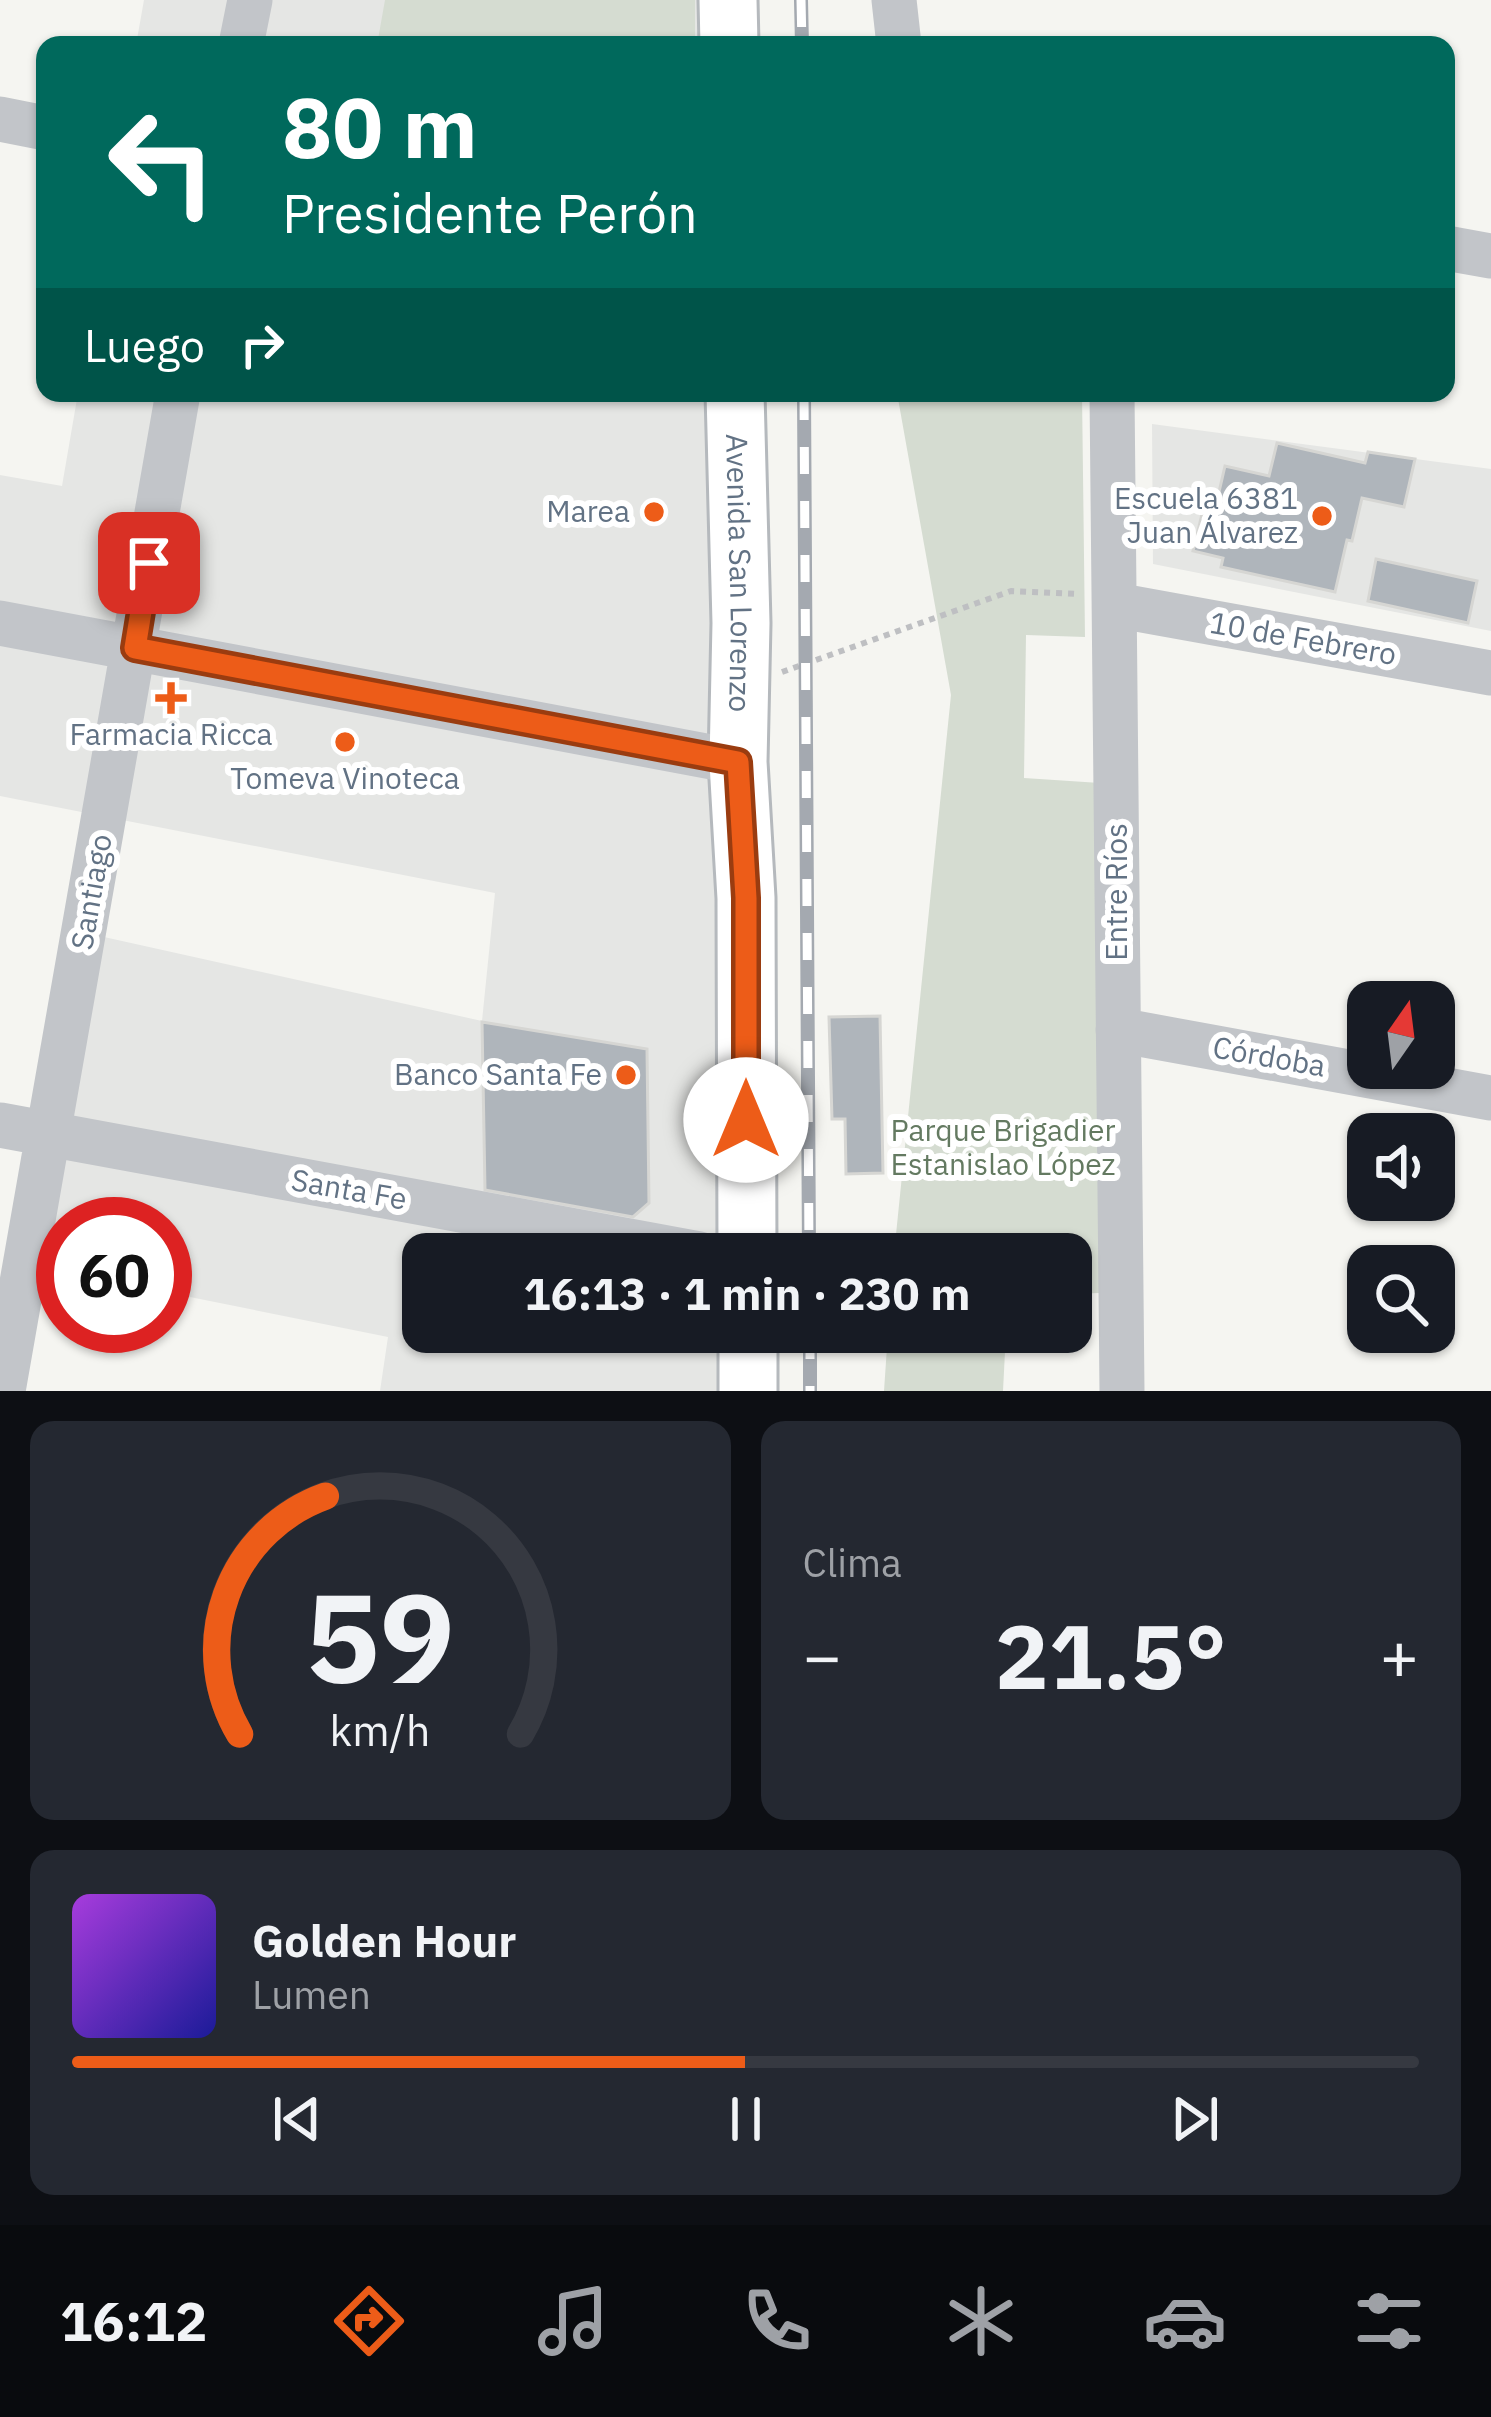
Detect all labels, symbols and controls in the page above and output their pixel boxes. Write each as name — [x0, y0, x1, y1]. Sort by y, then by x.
text: 80 m — [282, 72, 478, 181]
icon: left — [84, 84, 240, 240]
text: Presidente Perón — [282, 178, 698, 248]
icon: right — [229, 312, 295, 378]
text: Luego — [84, 316, 205, 374]
street label: Avenida San Lorenzo — [718, 433, 762, 713]
place label: Escuela 6381 Juan Álvarez — [1114, 478, 1298, 551]
place label: Marea — [546, 491, 630, 530]
marker: Marea — [641, 499, 667, 525]
marker: Escuela 6381 Juan Álvarez — [1309, 503, 1335, 529]
pin — [98, 512, 200, 614]
icon: arrive — [116, 530, 182, 596]
street label: 10 de Febrero — [1207, 602, 1400, 673]
marker: Farmacia Ricca — [158, 685, 184, 711]
place label: Farmacia Ricca — [69, 714, 273, 753]
marker: Tomeva Vinoteca — [332, 729, 358, 755]
place label: Tomeva Vinoteca — [230, 758, 460, 797]
street label: Entre Ríos — [1096, 823, 1135, 961]
street label: Santiago — [61, 831, 120, 953]
north arrow — [1347, 981, 1455, 1089]
map controls — [1347, 981, 1455, 1353]
street label: Córdoba — [1210, 1026, 1329, 1085]
place label: Banco Santa Fe — [394, 1054, 602, 1093]
position arrow — [683, 1057, 809, 1183]
marker: Banco Santa Fe — [613, 1062, 639, 1088]
park label: Parque Brigadier Estanislao López — [891, 1110, 1115, 1183]
button: sound — [1347, 1113, 1455, 1221]
street label: Santa Fe — [288, 1159, 410, 1218]
speed limit sign: 60 — [36, 1197, 192, 1353]
button: search — [1347, 1245, 1455, 1353]
text: 16:13 · 1 min · 230 m — [524, 1264, 970, 1322]
text: Clima — [803, 1537, 902, 1588]
text: 59 — [305, 1555, 455, 1717]
text: 21.5° — [995, 1597, 1227, 1714]
text: − — [803, 1612, 842, 1698]
text: + — [1379, 1612, 1419, 1698]
text: km/h — [330, 1701, 431, 1757]
text: Golden Hour — [252, 1911, 516, 1969]
text: Lumen — [252, 1969, 371, 2020]
icon: previous — [264, 2086, 330, 2152]
icon: pause — [713, 2086, 779, 2152]
icon: next — [1162, 2086, 1228, 2152]
icon: directions — [327, 2279, 411, 2363]
icon: music — [531, 2279, 615, 2363]
icon: phone — [735, 2279, 819, 2363]
icon: climate — [939, 2279, 1023, 2363]
icon: car — [1143, 2279, 1227, 2363]
icon: filters — [1347, 2279, 1431, 2363]
text: 16:12 — [60, 2286, 207, 2356]

